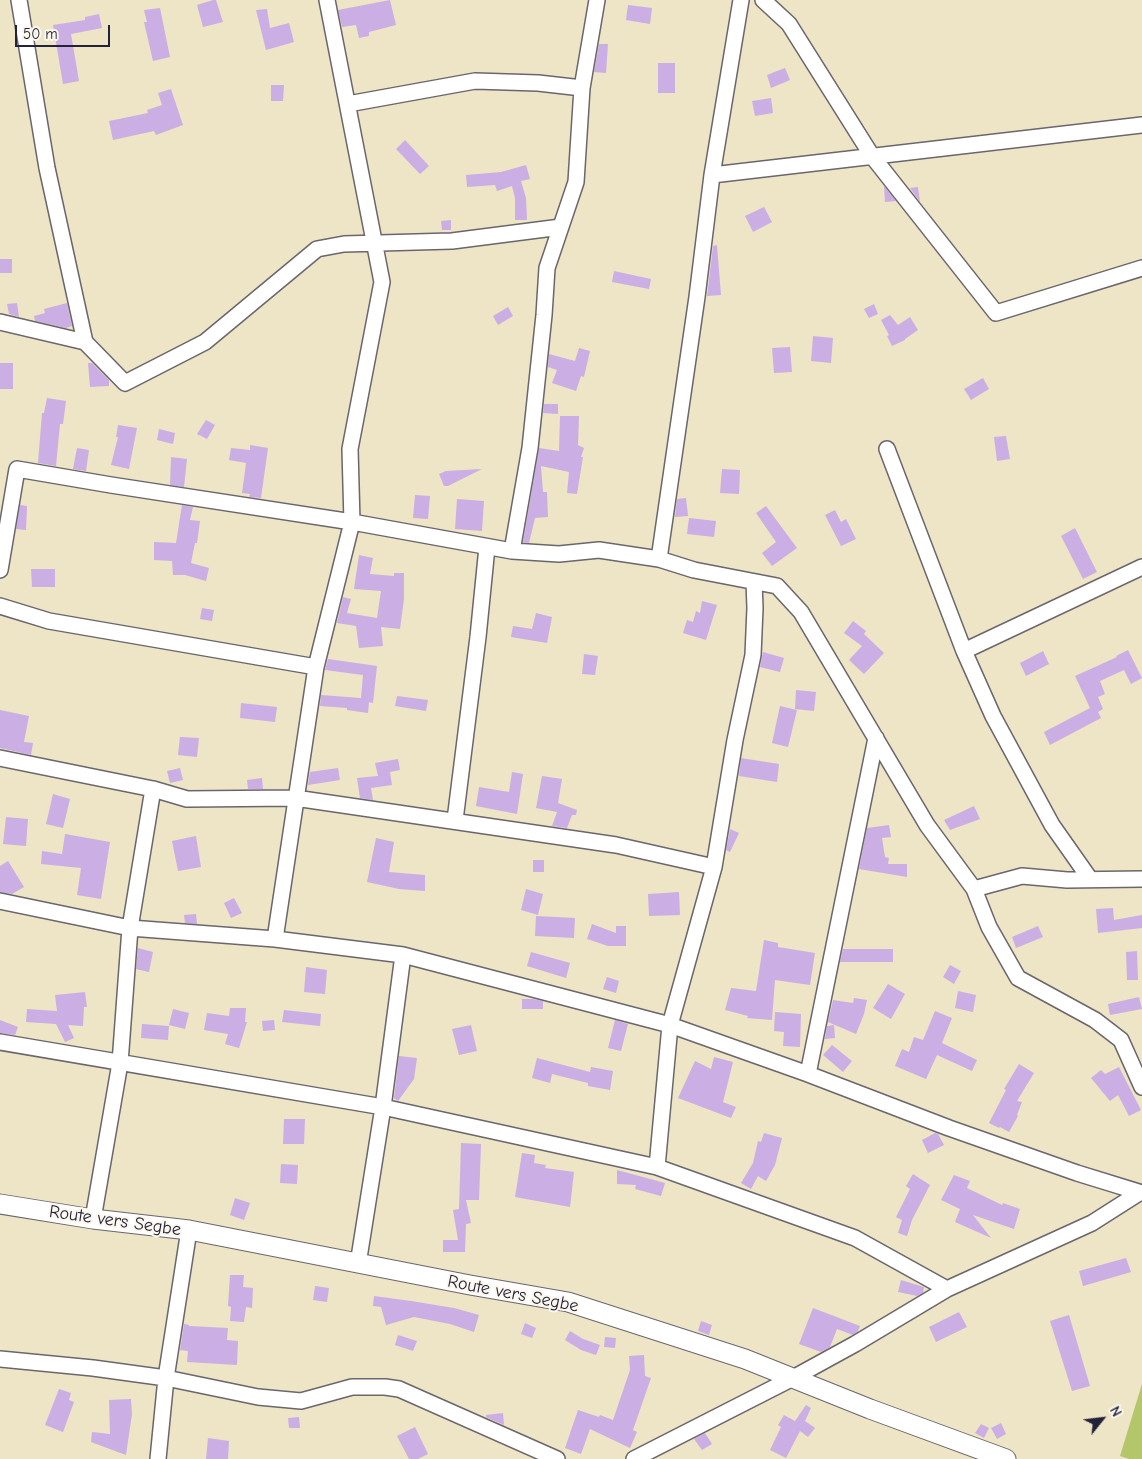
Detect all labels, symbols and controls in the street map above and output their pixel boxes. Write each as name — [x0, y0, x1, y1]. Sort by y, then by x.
scale bar — [18, 15, 112, 47]
text: 50 m — [23, 25, 58, 43]
street label: Route vers Segbe — [48, 1201, 182, 1241]
street label: Route vers Segbe — [446, 1271, 580, 1317]
north arrow — [1077, 1394, 1127, 1444]
text: N — [1106, 1403, 1125, 1420]

